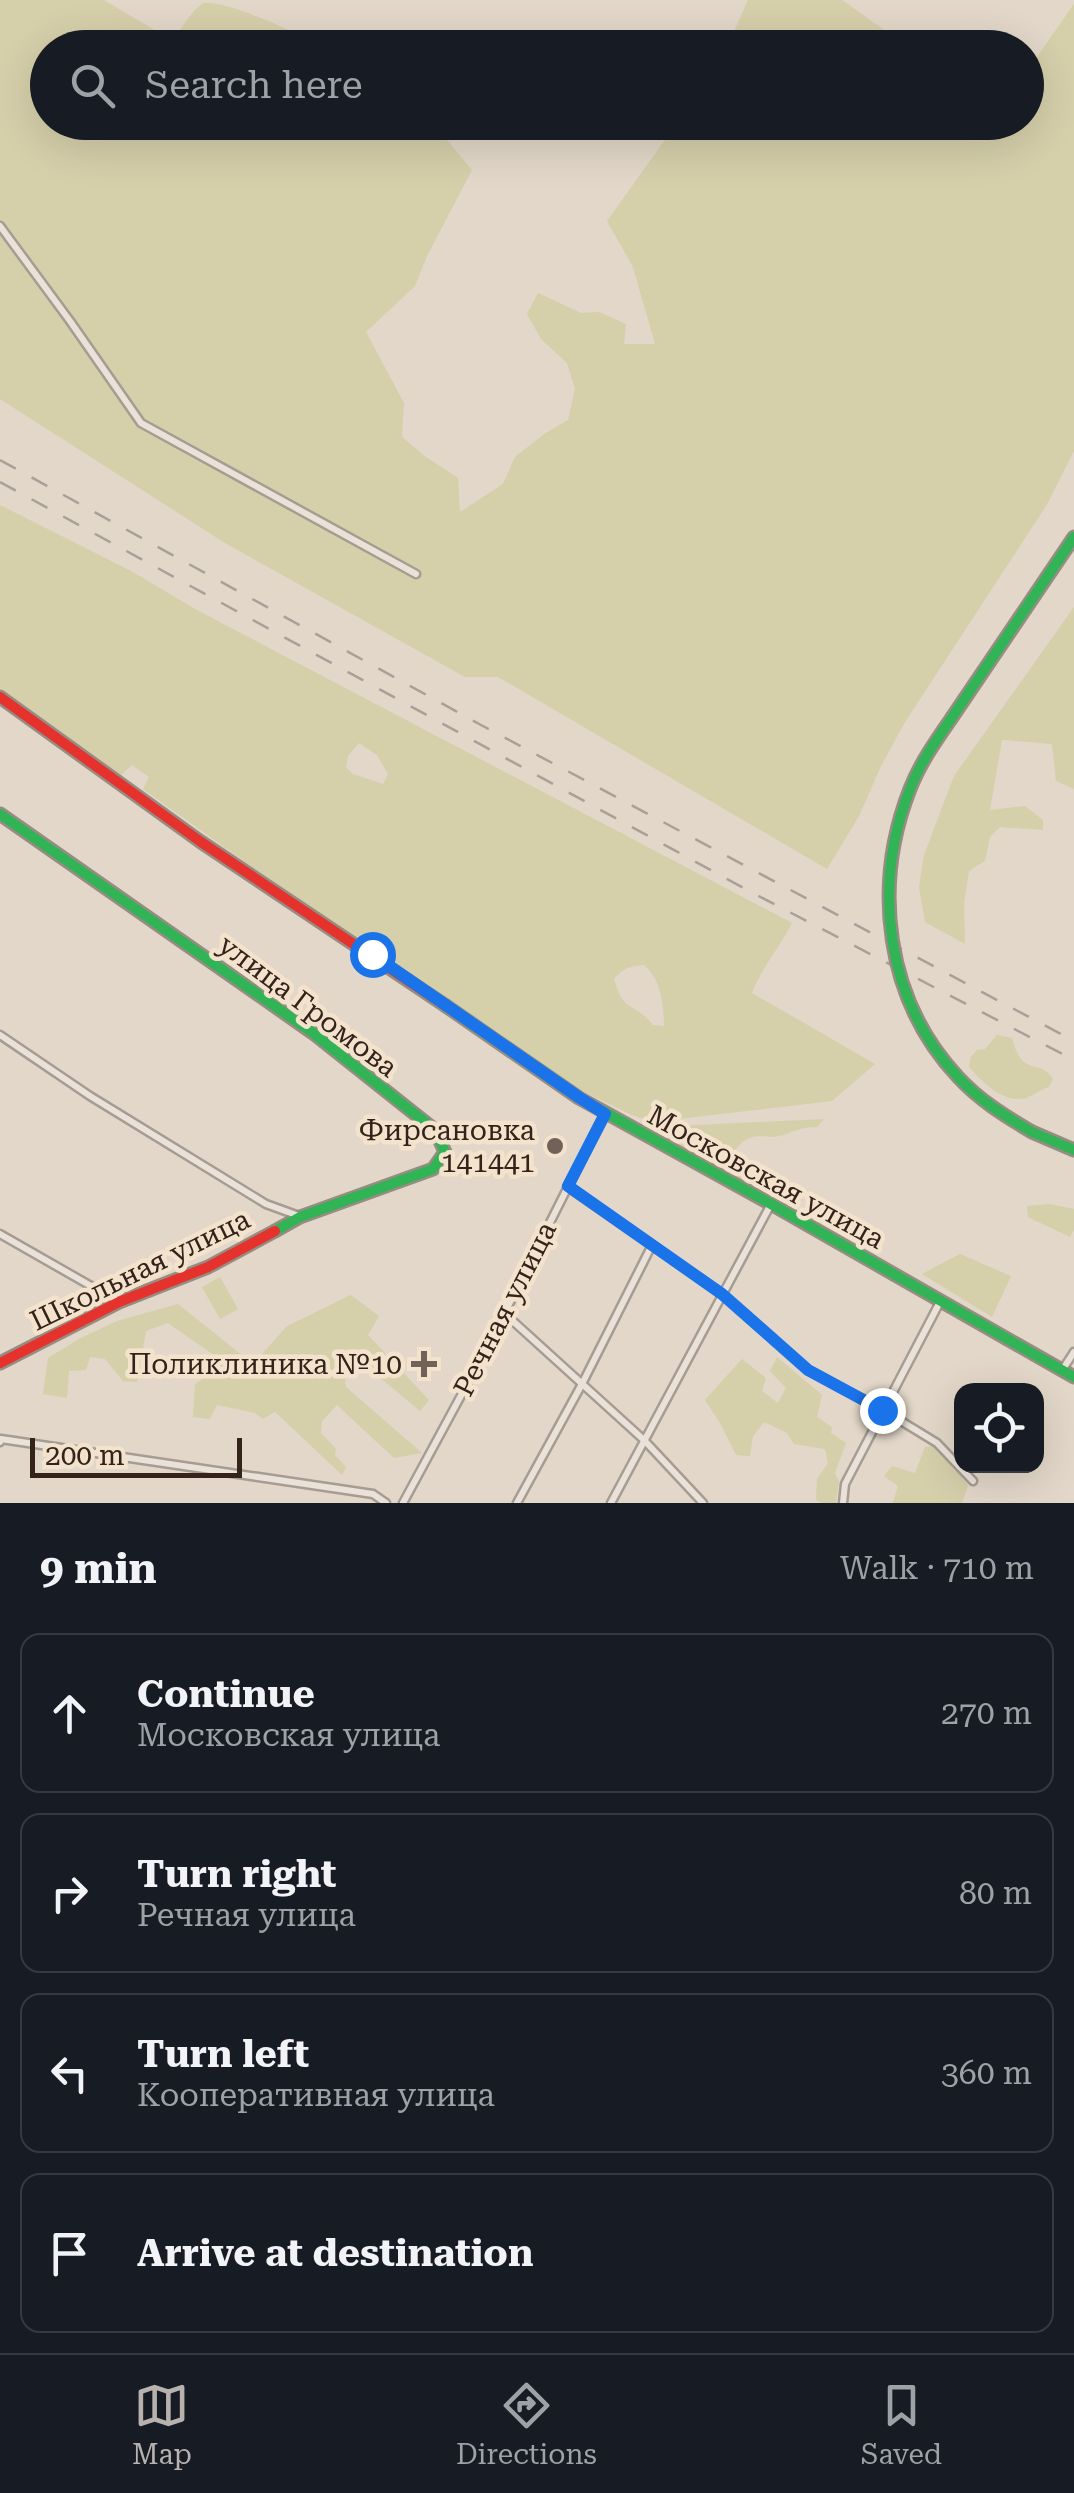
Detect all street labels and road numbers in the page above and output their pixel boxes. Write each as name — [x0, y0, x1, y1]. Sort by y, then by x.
street label: улица Громова — [212, 928, 404, 1084]
street label: Московская улица — [642, 1098, 890, 1256]
street label: Школьная улица — [25, 1202, 255, 1338]
street label: Речная улица — [447, 1216, 563, 1402]

